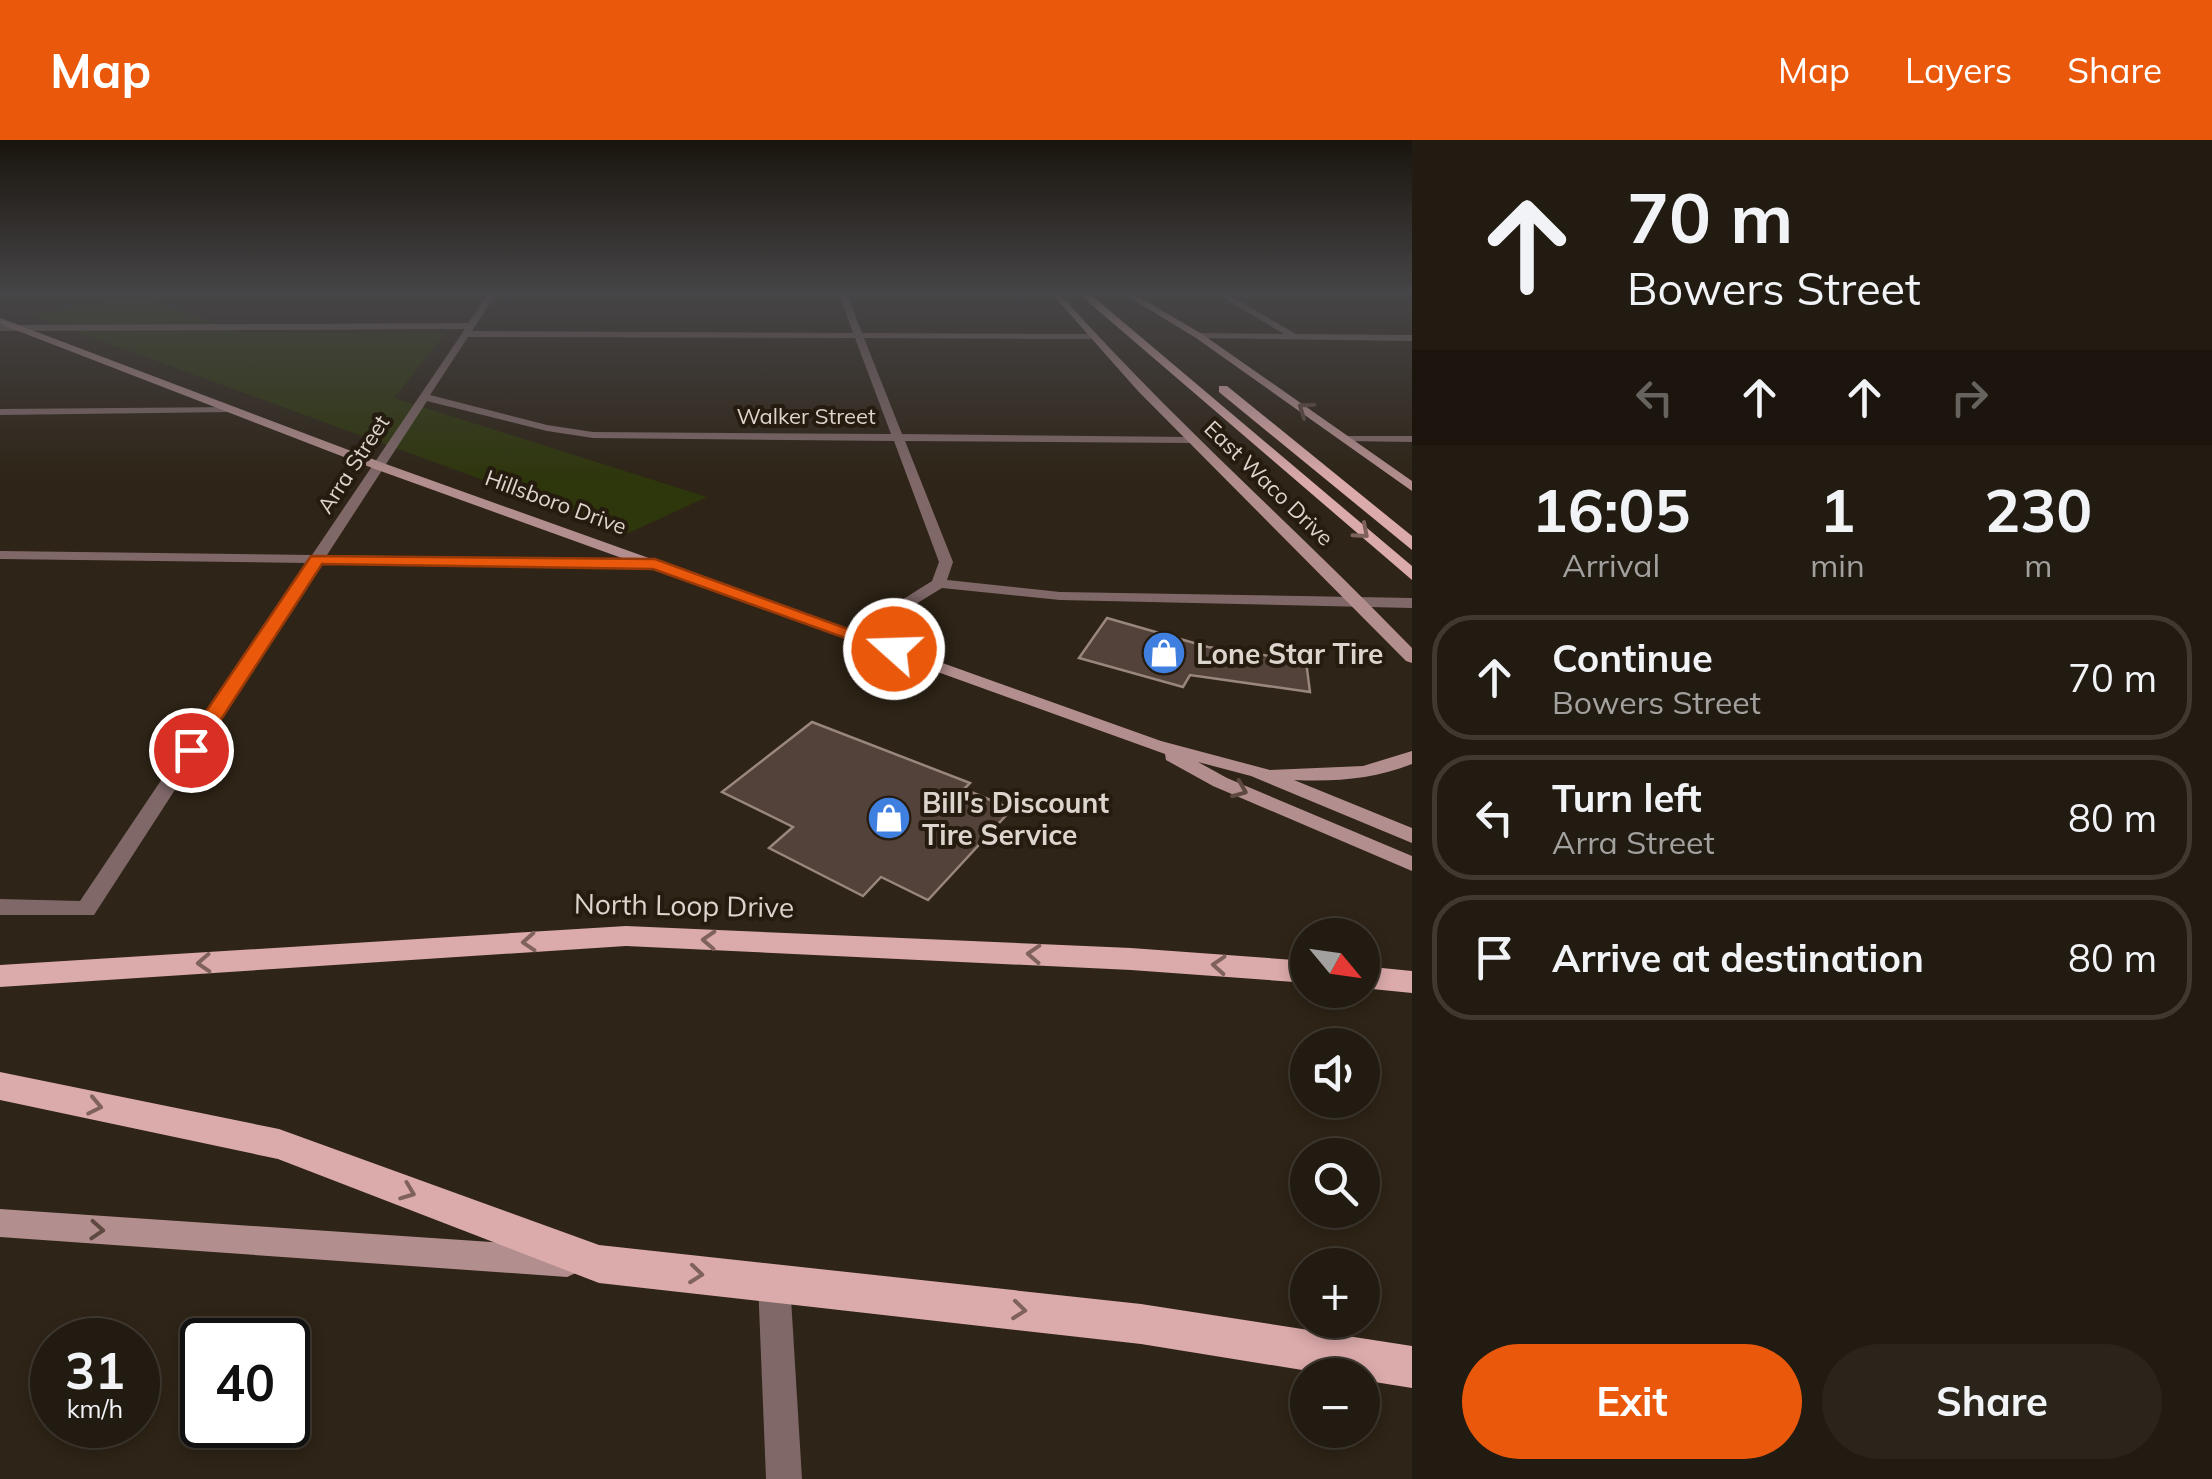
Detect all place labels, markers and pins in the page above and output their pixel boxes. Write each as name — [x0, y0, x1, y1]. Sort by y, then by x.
shop icon: Lone Star Tire — [1141, 630, 1187, 676]
place label: Lone Star Tire — [1196, 636, 1383, 671]
pin — [149, 708, 234, 793]
place label: Bill's Discount Tire Service — [922, 785, 1109, 852]
shop icon: Bill's Discount Tire Service — [866, 795, 912, 841]

